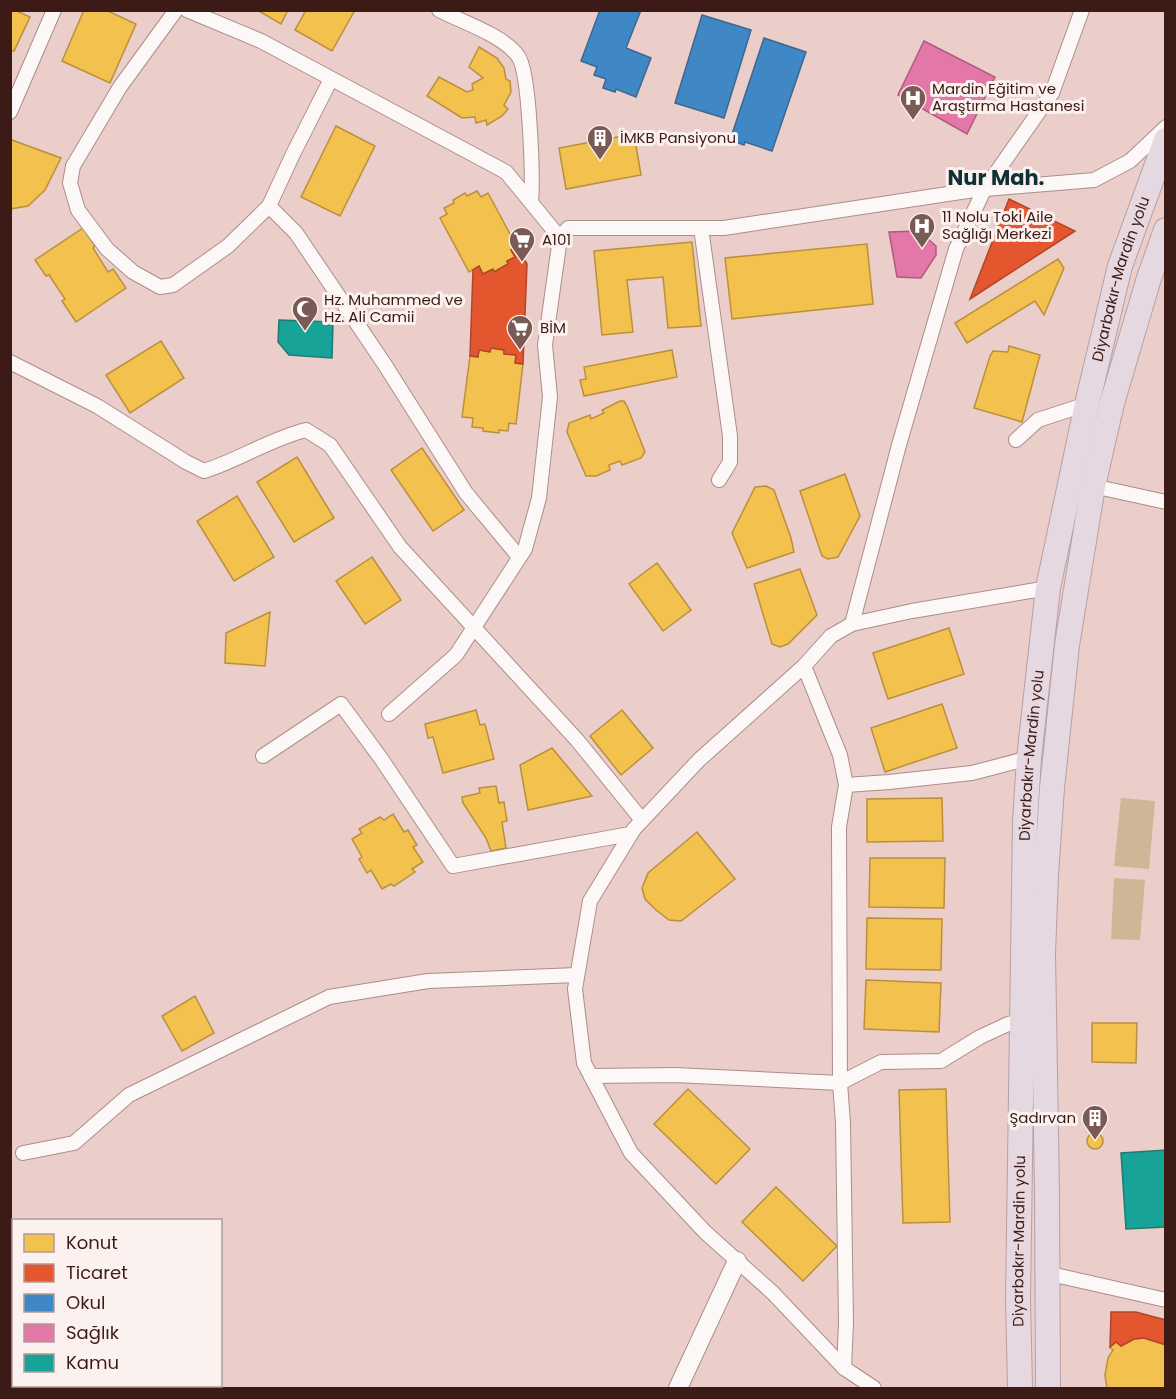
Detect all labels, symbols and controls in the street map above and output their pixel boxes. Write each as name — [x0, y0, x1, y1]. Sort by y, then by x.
place label: Mardin Eğitim ve Araştırma Hastanesi — [932, 78, 1084, 116]
hospital icon: Mardin Eğitim ve Araştırma Hastanesi — [898, 83, 928, 121]
building icon: İMKB Pansiyonu — [585, 123, 615, 161]
place label: İMKB Pansiyonu — [620, 127, 736, 148]
district label: Nur Mah. — [948, 163, 1045, 192]
street label: Diyarbakır-Mardin yolu — [1086, 193, 1155, 364]
place label: 11 Nolu Toki Aile Sağlığı Merkezi — [942, 206, 1053, 244]
hospital icon: 11 Nolu Toki Aile Sağlığı Merkezi — [907, 211, 937, 249]
supermarket icon: A101 — [507, 225, 537, 263]
place label: A101 — [542, 229, 571, 250]
place label: Hz. Muhammed ve Hz. Ali Camii — [324, 289, 463, 327]
mosque icon: Hz. Muhammed ve Hz. Ali Camii — [290, 294, 320, 332]
supermarket icon: BİM — [505, 313, 535, 351]
place label: BİM — [540, 317, 566, 338]
street label: Diyarbakır-Mardin yolu — [1014, 669, 1049, 841]
building icon: Şadırvan — [1080, 1103, 1110, 1141]
place label: Şadırvan — [1009, 1107, 1076, 1128]
street label: Diyarbakır-Mardin yolu — [1007, 1155, 1030, 1327]
legend — [12, 1219, 222, 1387]
text: Konut — [66, 1230, 118, 1255]
text: Ticaret — [66, 1260, 128, 1285]
text: Okul — [66, 1290, 105, 1315]
text: Sağlık — [66, 1320, 120, 1345]
text: Kamu — [66, 1350, 119, 1375]

